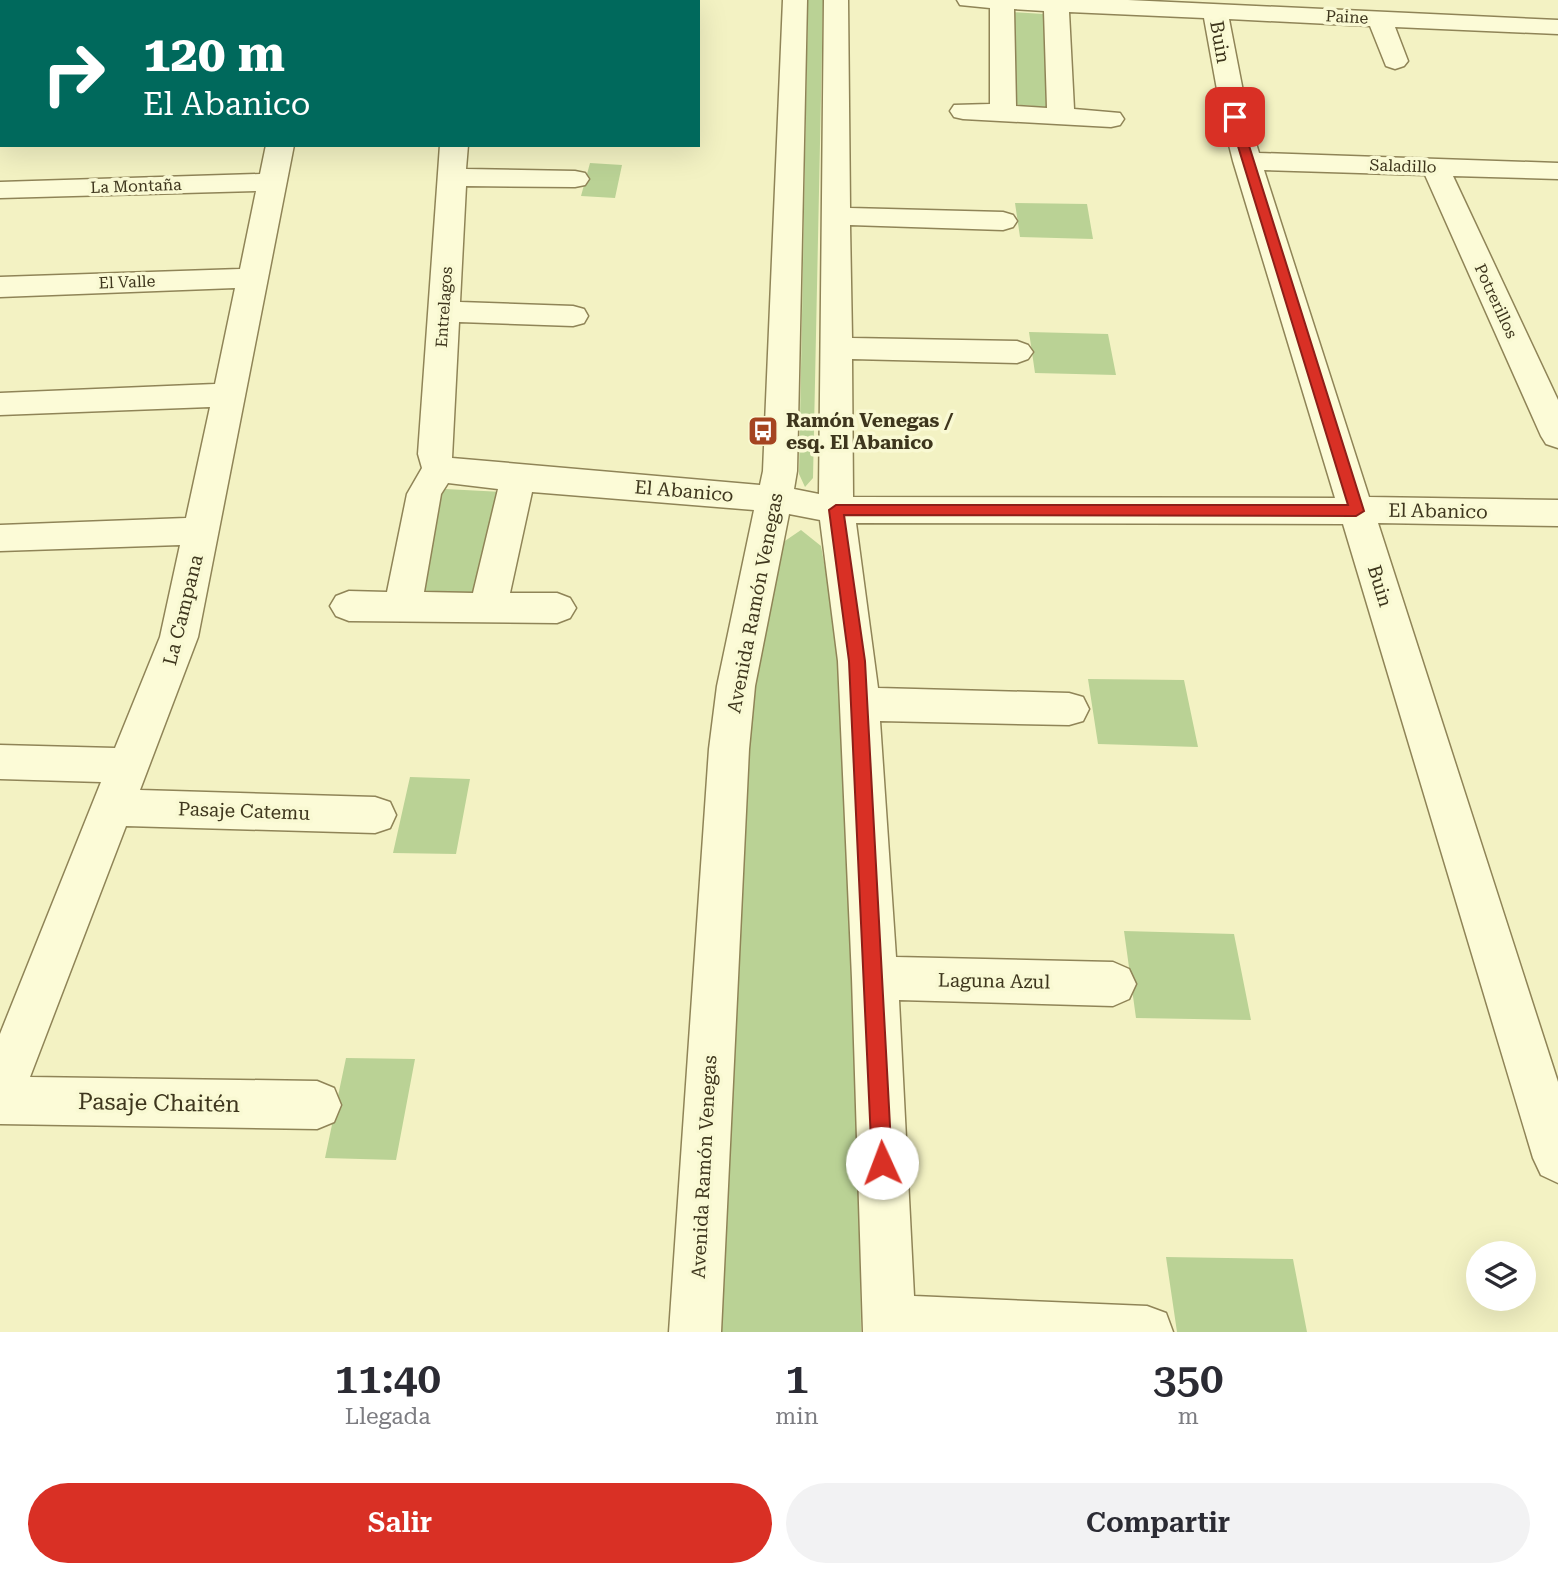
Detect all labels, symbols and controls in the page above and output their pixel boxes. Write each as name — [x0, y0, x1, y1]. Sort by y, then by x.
street label: Paine — [1325, 6, 1369, 28]
street label: Buin — [1205, 19, 1235, 65]
text: 120 m — [143, 26, 285, 83]
icon: right — [28, 28, 119, 119]
text: El Abanico — [143, 85, 310, 123]
pin — [1205, 87, 1265, 147]
icon: arrive — [1216, 98, 1254, 136]
street label: Saladillo — [1369, 155, 1437, 177]
street label: La Montaña — [90, 175, 182, 197]
street label: Potrerillos — [1471, 261, 1522, 342]
street label: Entrelagos — [432, 265, 456, 348]
street label: El Valle — [98, 272, 156, 292]
place label: Ramón Venegas / esq. El Abanico — [786, 409, 954, 454]
bus stop icon: Ramón Venegas / esq. El Abanico — [746, 414, 780, 448]
street label: El Abanico — [633, 475, 735, 507]
street label: Avenida Ramón Venegas — [722, 491, 788, 715]
street label: El Abanico — [1388, 499, 1488, 523]
street label: La Campana — [158, 552, 208, 668]
street label: Buin — [1363, 562, 1397, 610]
street label: Pasaje Catemu — [178, 797, 311, 825]
street label: Laguna Azul — [938, 969, 1051, 993]
street label: Avenida Ramón Venegas — [687, 1055, 721, 1279]
street label: Pasaje Chaitén — [78, 1088, 240, 1118]
position arrow — [845, 1126, 919, 1200]
map controls — [1466, 1241, 1536, 1311]
button: layers — [1466, 1241, 1536, 1311]
text: 11:40 — [334, 1354, 441, 1403]
text: 1 — [785, 1354, 809, 1403]
text: 350 — [1153, 1354, 1224, 1403]
text: Llegada — [345, 1403, 431, 1430]
text: min — [775, 1403, 819, 1430]
text: m — [1178, 1403, 1199, 1430]
button: Salir — [28, 1483, 772, 1563]
button: Compartir — [786, 1483, 1530, 1563]

